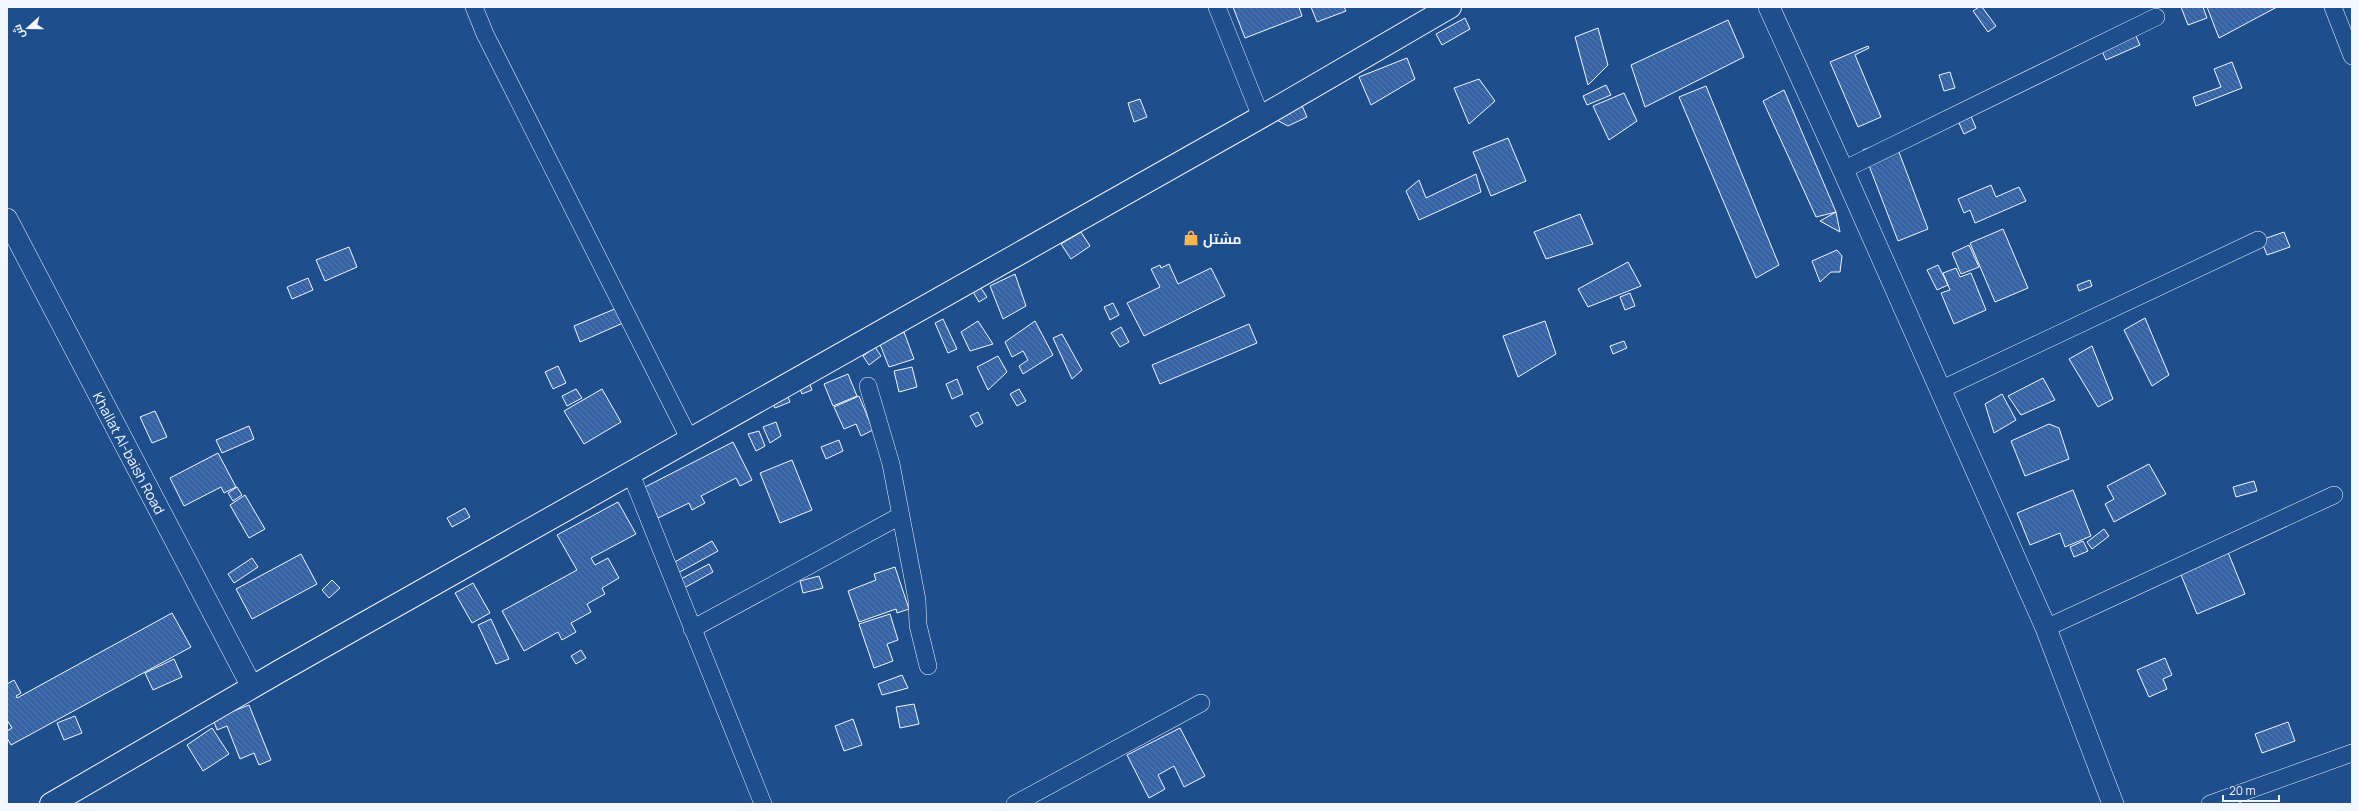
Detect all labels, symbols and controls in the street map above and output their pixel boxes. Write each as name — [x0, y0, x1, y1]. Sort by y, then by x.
north arrow — [8, 8, 48, 48]
text: ش — [9, 22, 28, 41]
shop icon: مشتل — [1182, 229, 1200, 247]
place label: مشتل — [1203, 229, 1242, 248]
street label: Khallat Al-baish Road — [89, 388, 169, 518]
scale bar — [2223, 777, 2279, 803]
text: 20 m — [2229, 782, 2256, 799]

